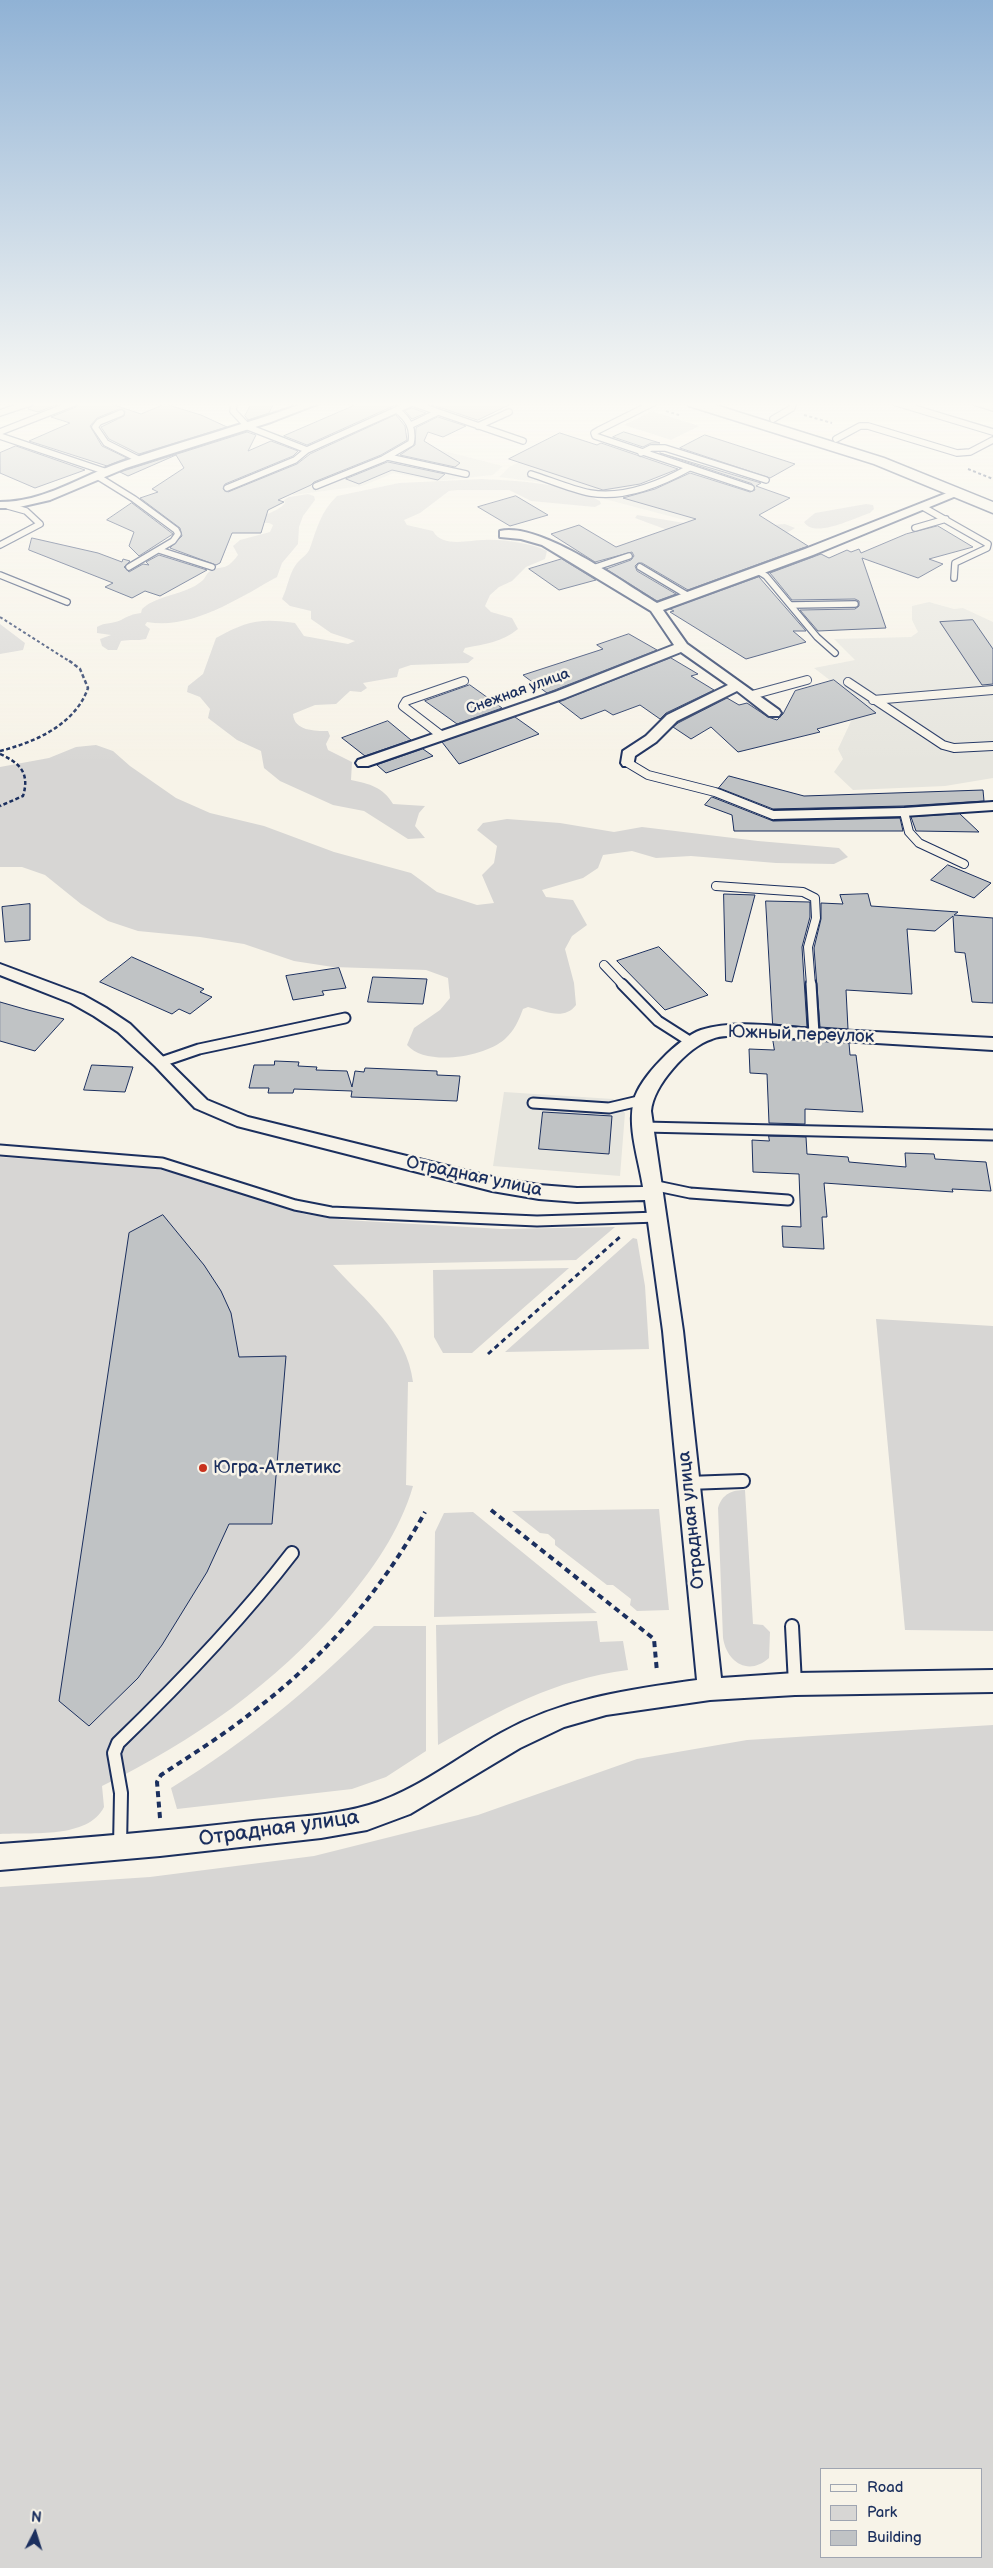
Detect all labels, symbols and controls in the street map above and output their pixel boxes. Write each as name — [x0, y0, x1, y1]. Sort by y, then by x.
street label: Снежная улица — [464, 665, 572, 719]
street label: Южный переулок — [727, 1022, 875, 1048]
street label: Отрадная улица — [404, 1152, 544, 1202]
street label: Отрадная улица — [674, 1450, 710, 1590]
place label: Югра-Атлетикс — [213, 1457, 341, 1479]
marker: Югра-Атлетикс — [197, 1462, 209, 1474]
street label: Отрадная улица — [197, 1805, 361, 1853]
legend — [820, 2468, 983, 2558]
text: Road — [867, 2478, 903, 2497]
text: Park — [867, 2503, 897, 2522]
north arrow — [10, 2508, 60, 2558]
text: N — [30, 2509, 42, 2526]
text: Building — [867, 2528, 922, 2547]

